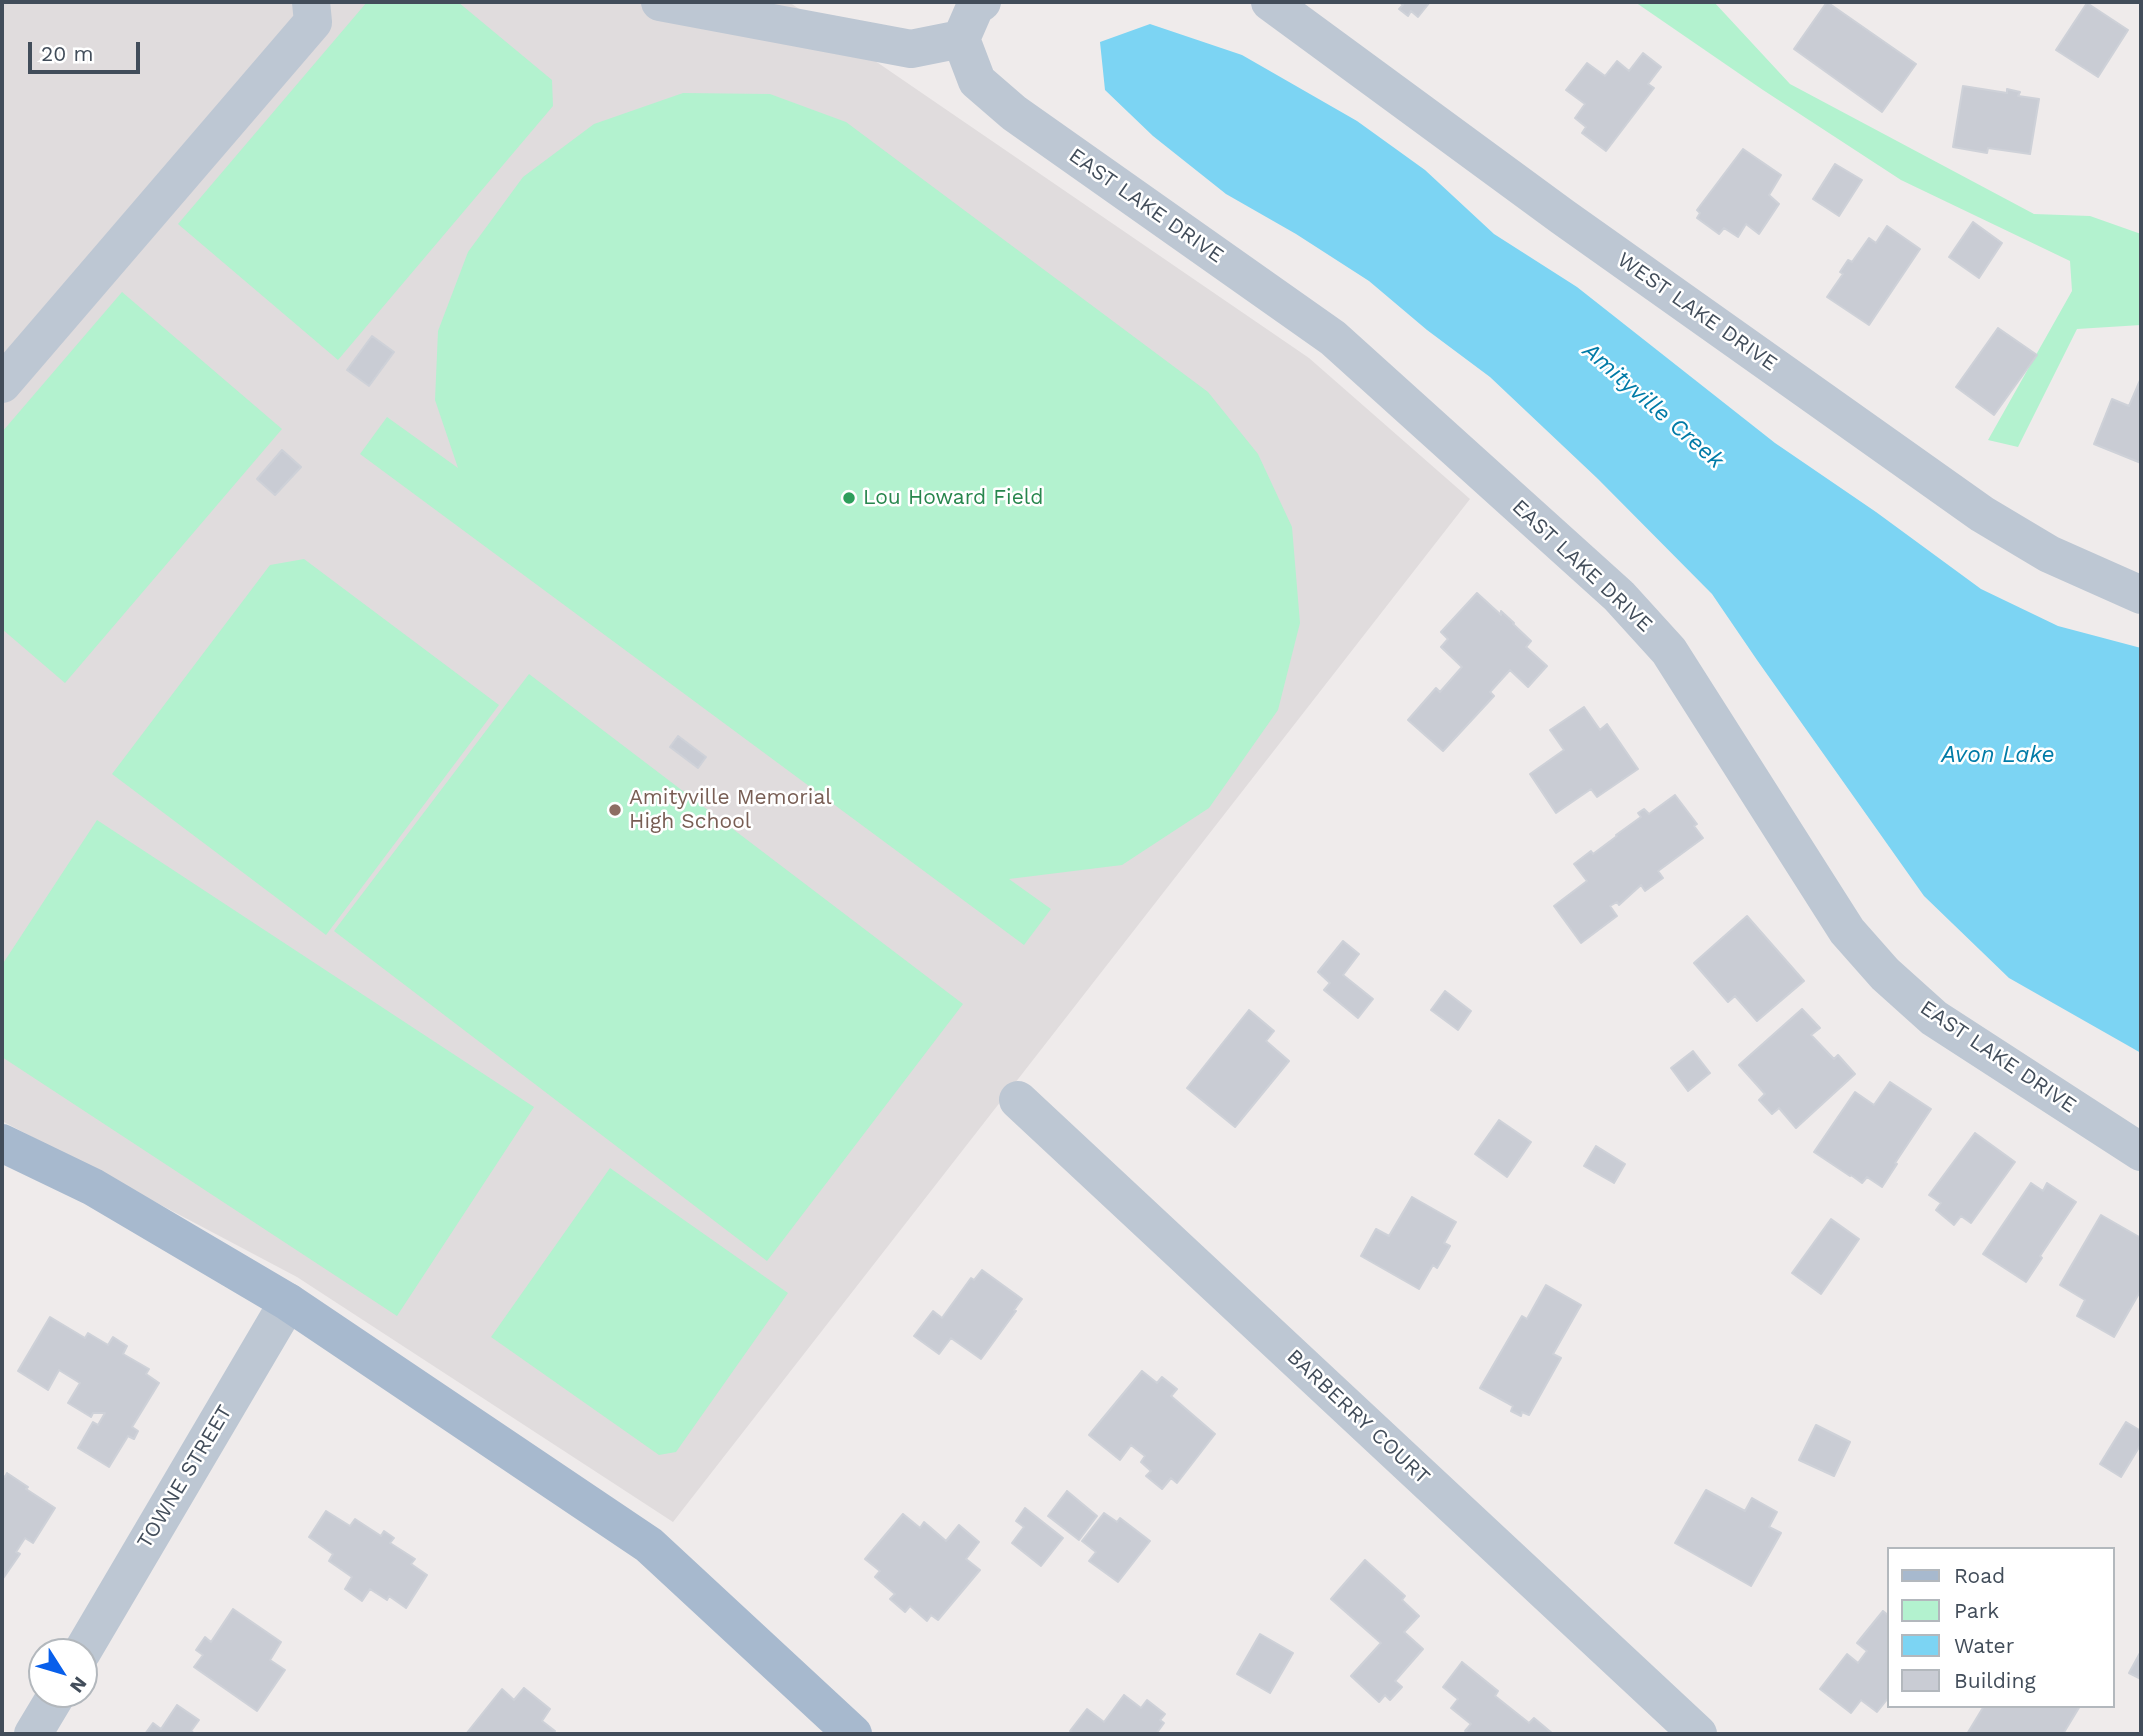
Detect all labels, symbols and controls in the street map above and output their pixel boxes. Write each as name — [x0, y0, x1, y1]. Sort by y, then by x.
scale bar — [32, 28, 144, 72]
text: 20 m — [41, 41, 93, 66]
street label: EAST LAKE DRIVE — [1064, 143, 1228, 269]
street label: WEST LAKE DRIVE — [1612, 247, 1782, 377]
water label: Amityville Creek — [1577, 337, 1729, 475]
place label: Lou Howard Field — [863, 485, 1043, 511]
marker: Lou Howard Field — [841, 490, 857, 506]
street label: EAST LAKE DRIVE — [1507, 494, 1657, 638]
water label: Avon Lake — [1941, 741, 2055, 769]
place label: Amityville Memorial High School — [629, 785, 832, 835]
marker: Amityville Memorial High School — [607, 802, 623, 818]
street label: EAST LAKE DRIVE — [1915, 995, 2081, 1119]
street label: BARBERRY COURT — [1281, 1344, 1435, 1490]
street label: TOWNE STREET — [132, 1401, 238, 1553]
legend — [1888, 1547, 2115, 1708]
text: Road — [1954, 1563, 2005, 1588]
text: Park — [1954, 1598, 1999, 1623]
text: Water — [1954, 1633, 2014, 1658]
north arrow — [28, 1638, 98, 1708]
text: Building — [1954, 1668, 2036, 1693]
text: N — [65, 1672, 92, 1697]

